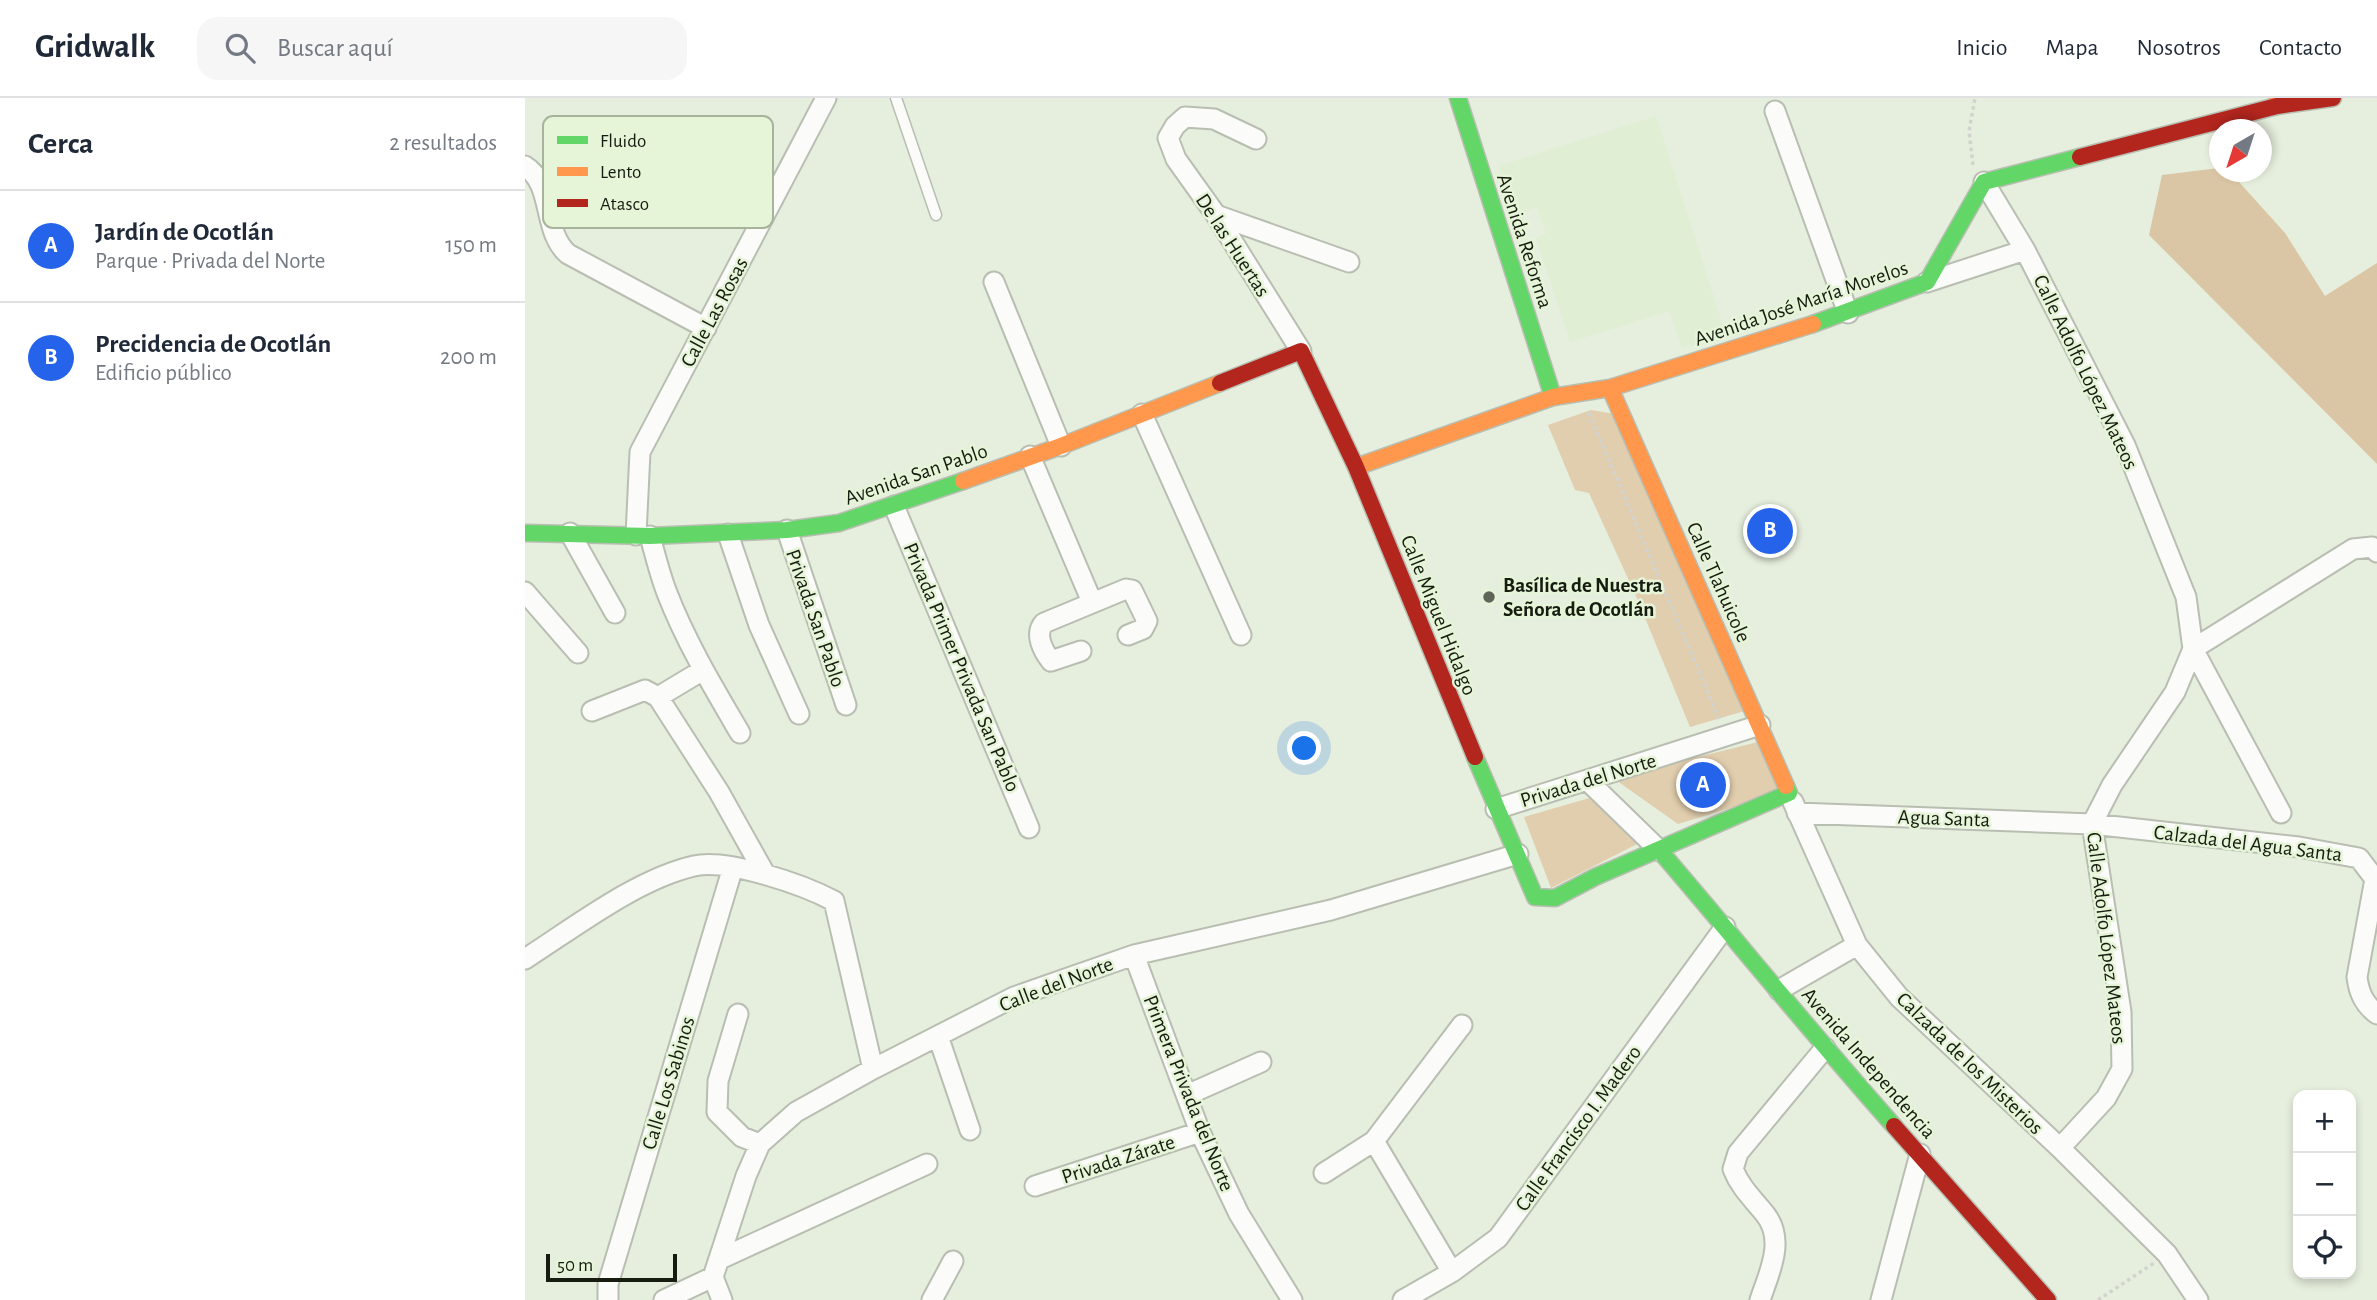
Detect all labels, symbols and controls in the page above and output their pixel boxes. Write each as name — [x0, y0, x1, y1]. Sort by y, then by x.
search box — [197, 17, 687, 80]
icon: search — [221, 29, 259, 67]
text: Gridwalk — [35, 31, 155, 64]
text: Buscar aquí — [277, 35, 393, 61]
text: Inicio — [1956, 36, 2007, 60]
text: Mapa — [2045, 36, 2099, 60]
text: Nosotros — [2137, 36, 2221, 60]
text: Contacto — [2259, 36, 2342, 60]
legend — [543, 116, 773, 228]
north arrow — [2209, 119, 2272, 182]
text: Cerca — [28, 129, 93, 159]
text: 2 resultados — [389, 132, 497, 155]
text: Fluido — [600, 132, 646, 151]
text: Lento — [600, 163, 641, 182]
street label: Avenida Reforma — [1493, 171, 1556, 311]
street label: De las Huertas — [1192, 190, 1274, 301]
text: Atasco — [600, 195, 649, 214]
text: Jardín de Ocotlán — [95, 219, 274, 245]
text: A — [44, 234, 58, 257]
text: 150 m — [445, 234, 497, 257]
text: Parque · Privada del Norte — [95, 250, 325, 273]
street label: Calle Las Rosas — [677, 254, 752, 370]
street label: Avenida José María Morelos — [1692, 257, 1911, 350]
street label: Calle Adolfo López Mateos — [2029, 272, 2142, 473]
text: Precidencia de Ocotlán — [95, 331, 331, 357]
text: B — [44, 346, 58, 369]
text: 200 m — [440, 346, 497, 369]
text: Edificio público — [95, 362, 232, 385]
street label: Avenida San Pablo — [842, 440, 990, 509]
pin: B — [1747, 505, 1793, 557]
street label: Calle Tlahuicole — [1683, 519, 1754, 645]
street label: Calle Miguel Hidalgo — [1397, 532, 1480, 698]
street label: Privada Primer Privada San Pablo — [899, 540, 1024, 795]
street label: Privada San Pablo — [782, 546, 849, 690]
place label: Basílica de Nuestra Señora de Ocotlán — [1503, 575, 1663, 620]
marker: Basílica de Nuestra Señora de Ocotlán — [1481, 589, 1497, 605]
your location — [1287, 731, 1321, 765]
street label: Privada del Norte — [1518, 750, 1659, 811]
pin: A — [1680, 759, 1726, 811]
street label: Agua Santa — [1897, 806, 1991, 831]
street label: Calzada del Agua Santa — [2152, 822, 2344, 866]
street label: Calle Adolfo López Mateos — [2083, 831, 2130, 1045]
street label: Calle del Norte — [996, 953, 1116, 1016]
street label: Avenida Independencia — [1798, 984, 1940, 1143]
street label: Calzada de los Misterios — [1892, 988, 2047, 1138]
street label: Primera Privada del Norte — [1140, 992, 1238, 1194]
street label: Calle Los Sabinos — [638, 1014, 699, 1152]
street label: Calle Francisco I. Madero — [1511, 1042, 1645, 1215]
map controls — [2293, 1090, 2356, 1279]
button: + — [2293, 1090, 2356, 1153]
street label: Privada Zárate — [1059, 1131, 1177, 1188]
button: − — [2293, 1153, 2356, 1216]
button: locate — [2293, 1216, 2356, 1279]
scale bar — [546, 1251, 677, 1283]
text: 50 m — [557, 1256, 593, 1275]

